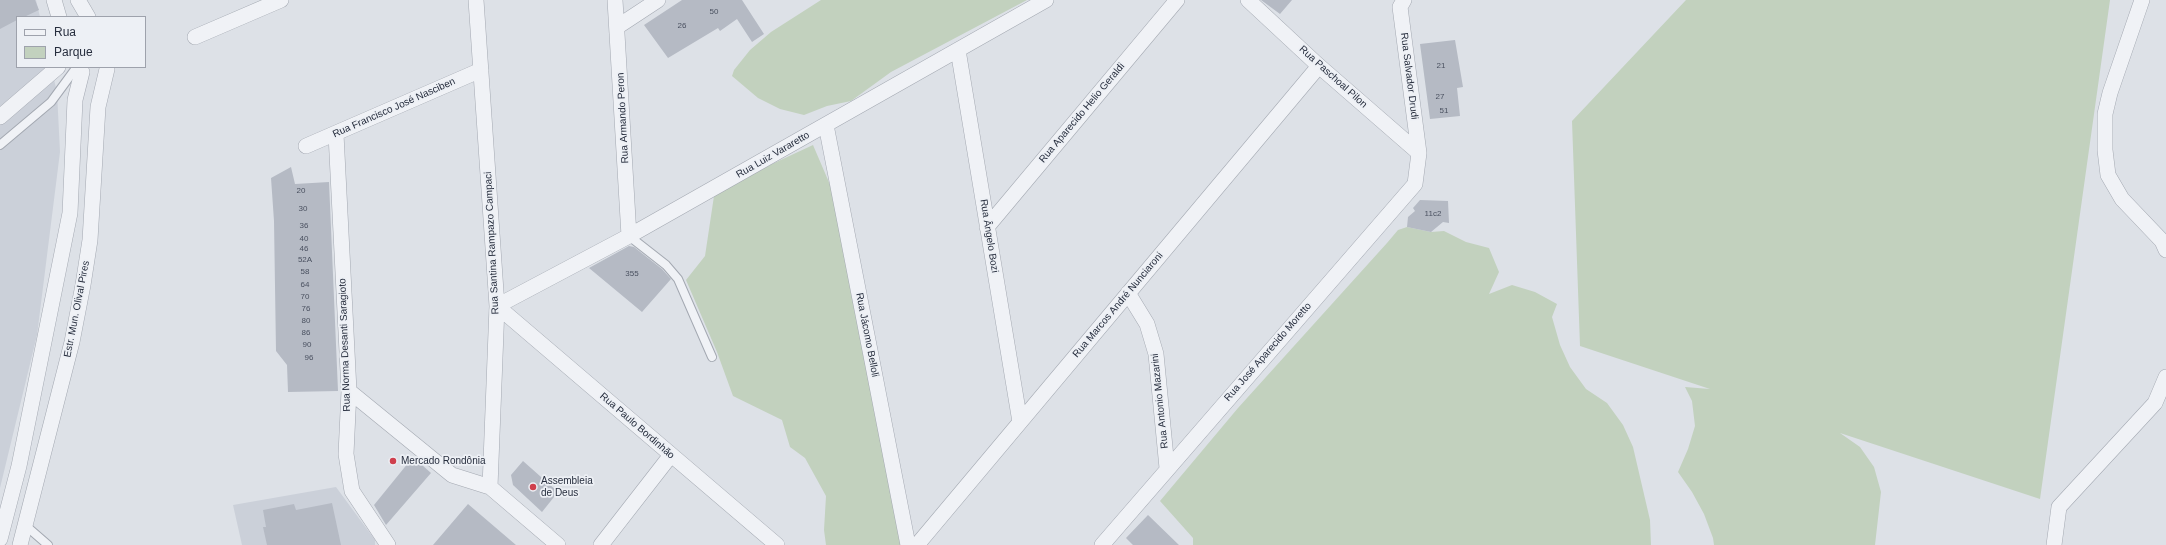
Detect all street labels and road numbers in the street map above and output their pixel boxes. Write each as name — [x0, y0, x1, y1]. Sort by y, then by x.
street label: Rua Salvador Drudi — [1398, 32, 1420, 120]
street label: Rua Paschoal Pilon — [1297, 43, 1369, 111]
street label: Rua Aparecido Helio Geraldi — [1037, 61, 1127, 165]
street label: Rua Armando Peron — [615, 72, 631, 164]
street label: Rua Francisco José Nasciben — [331, 76, 457, 140]
street label: Rua Luiz Vararetto — [734, 129, 812, 181]
street label: Rua Santina Rampazo Campaci — [482, 171, 502, 315]
street label: Rua Ângelo Bozi — [977, 198, 1001, 274]
street label: Rua Marcos André Nunciaroni — [1070, 250, 1166, 360]
street label: Estr. Mun. Olival Pires — [62, 260, 92, 358]
street label: Rua Norma Desanti Saragioto — [337, 278, 353, 412]
street label: Rua Jácomo Belloli — [853, 292, 881, 378]
street label: Rua José Aparecido Moretto — [1222, 300, 1314, 404]
street label: Rua Antonio Mazarini — [1149, 353, 1171, 449]
street label: Rua Paulo Bordinhão — [597, 390, 677, 462]

